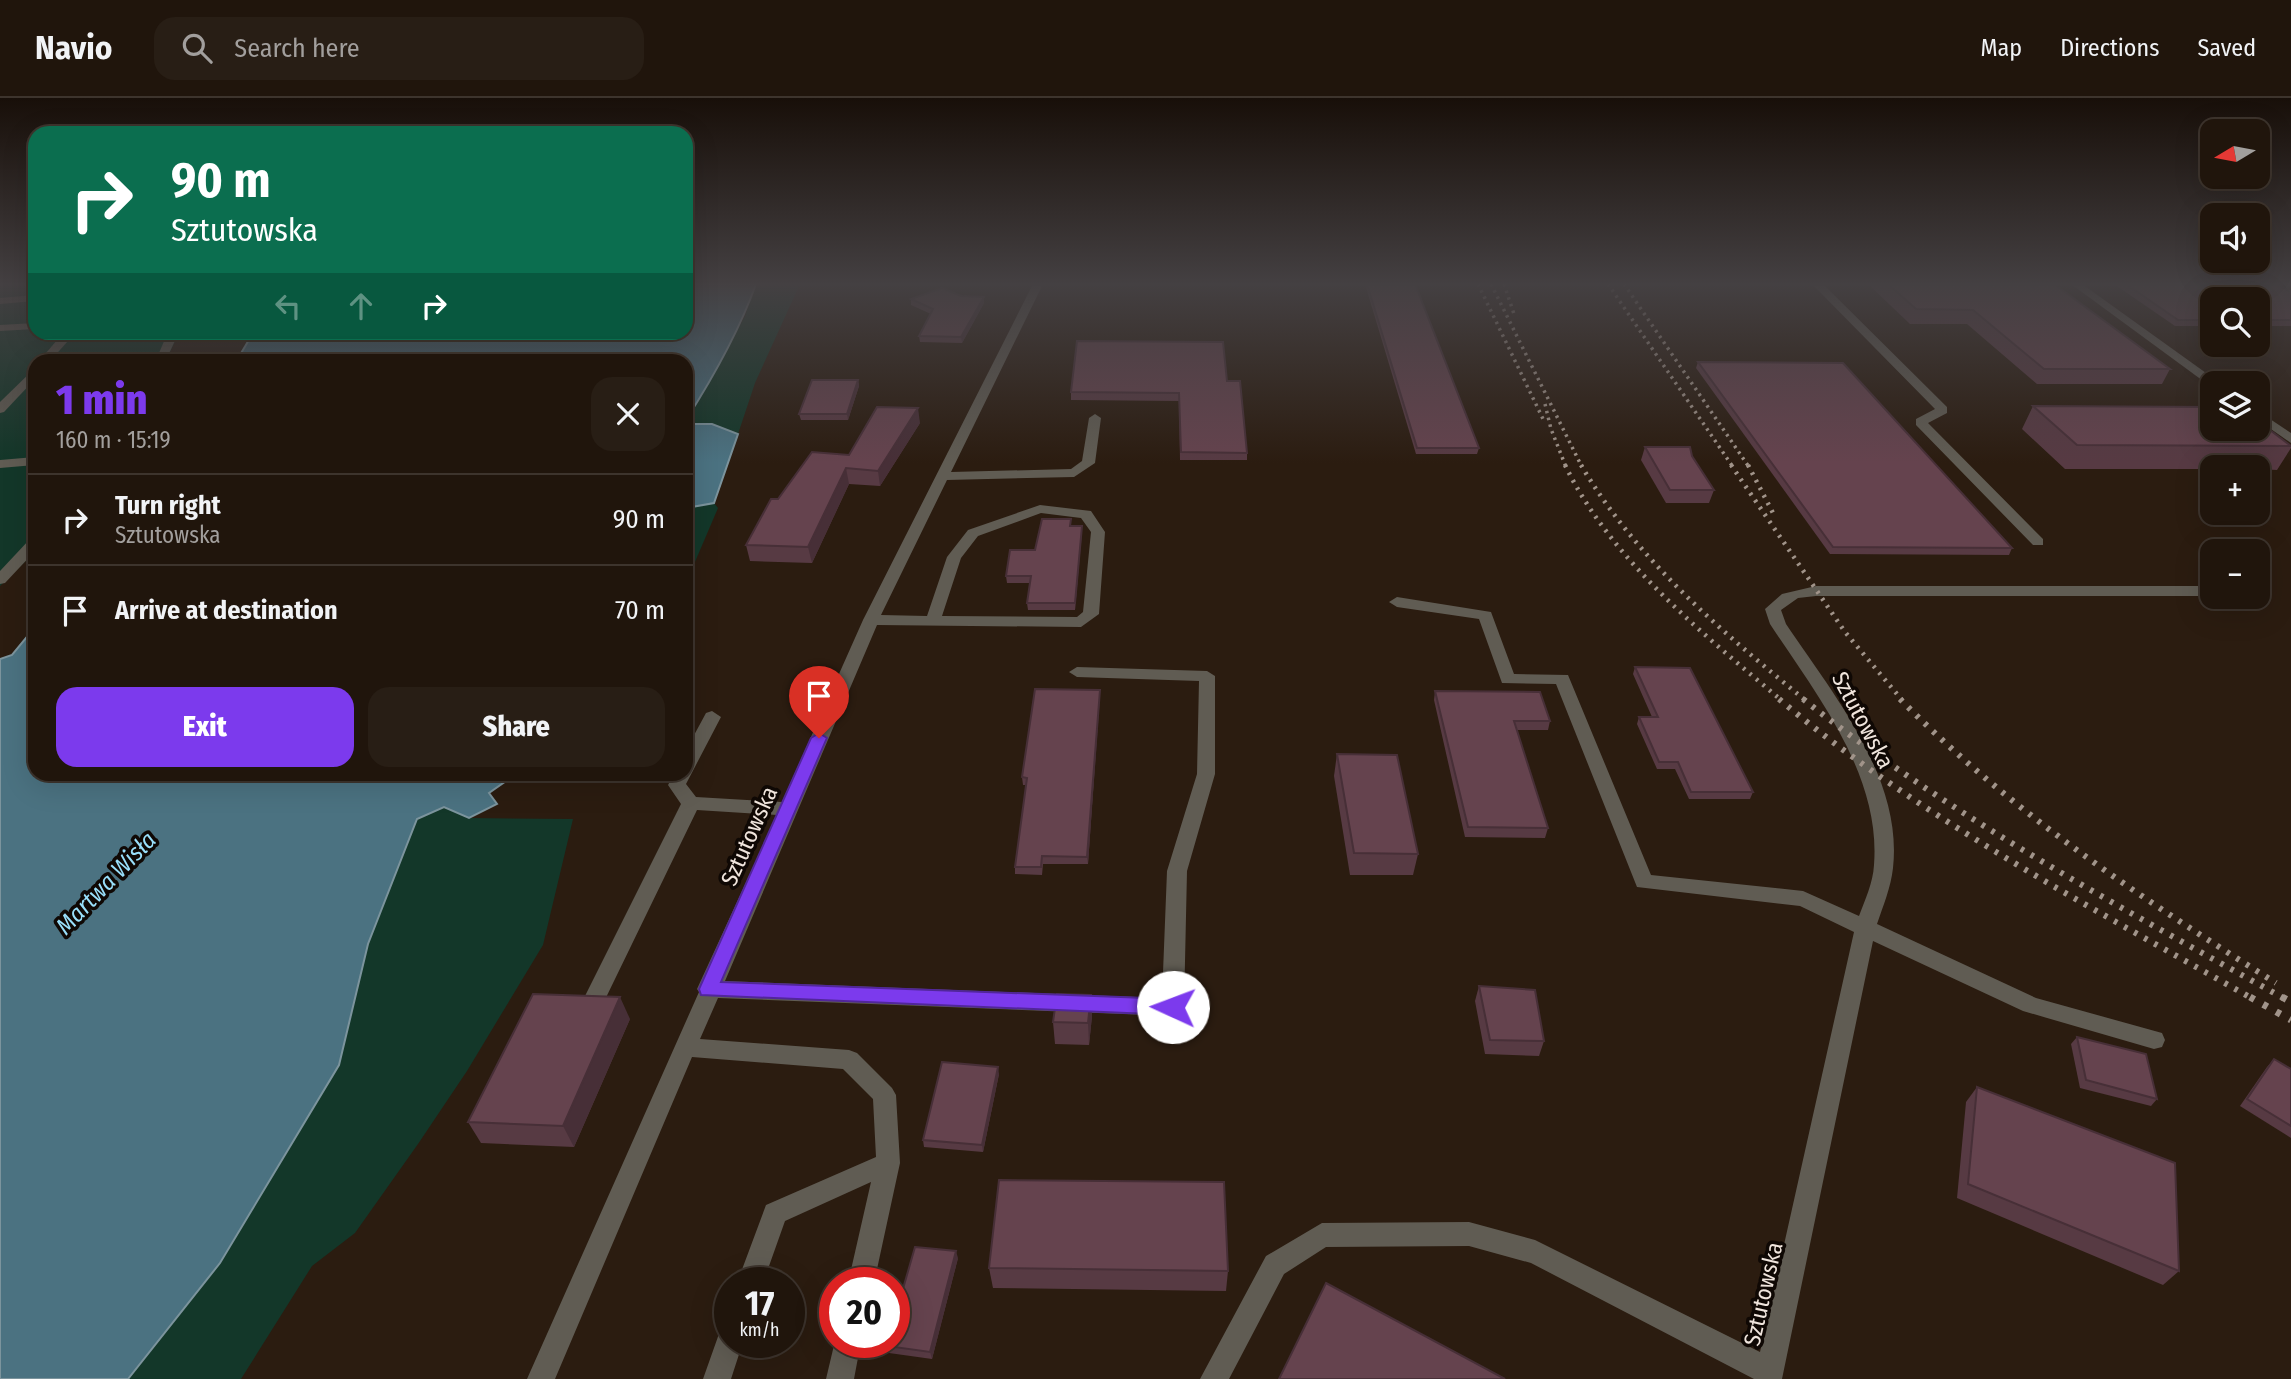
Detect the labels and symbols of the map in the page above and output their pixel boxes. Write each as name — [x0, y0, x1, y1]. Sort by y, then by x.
north arrow — [2200, 119, 2270, 189]
pin — [789, 666, 849, 738]
street label: Sztutowska — [1826, 667, 1900, 773]
street label: Sztutowska — [715, 782, 783, 890]
water label: Martwa Wisła — [50, 826, 162, 940]
position arrow — [1136, 970, 1210, 1044]
street label: Sztutowska — [1737, 1239, 1789, 1349]
speed limit sign: 20 — [819, 1267, 910, 1358]

